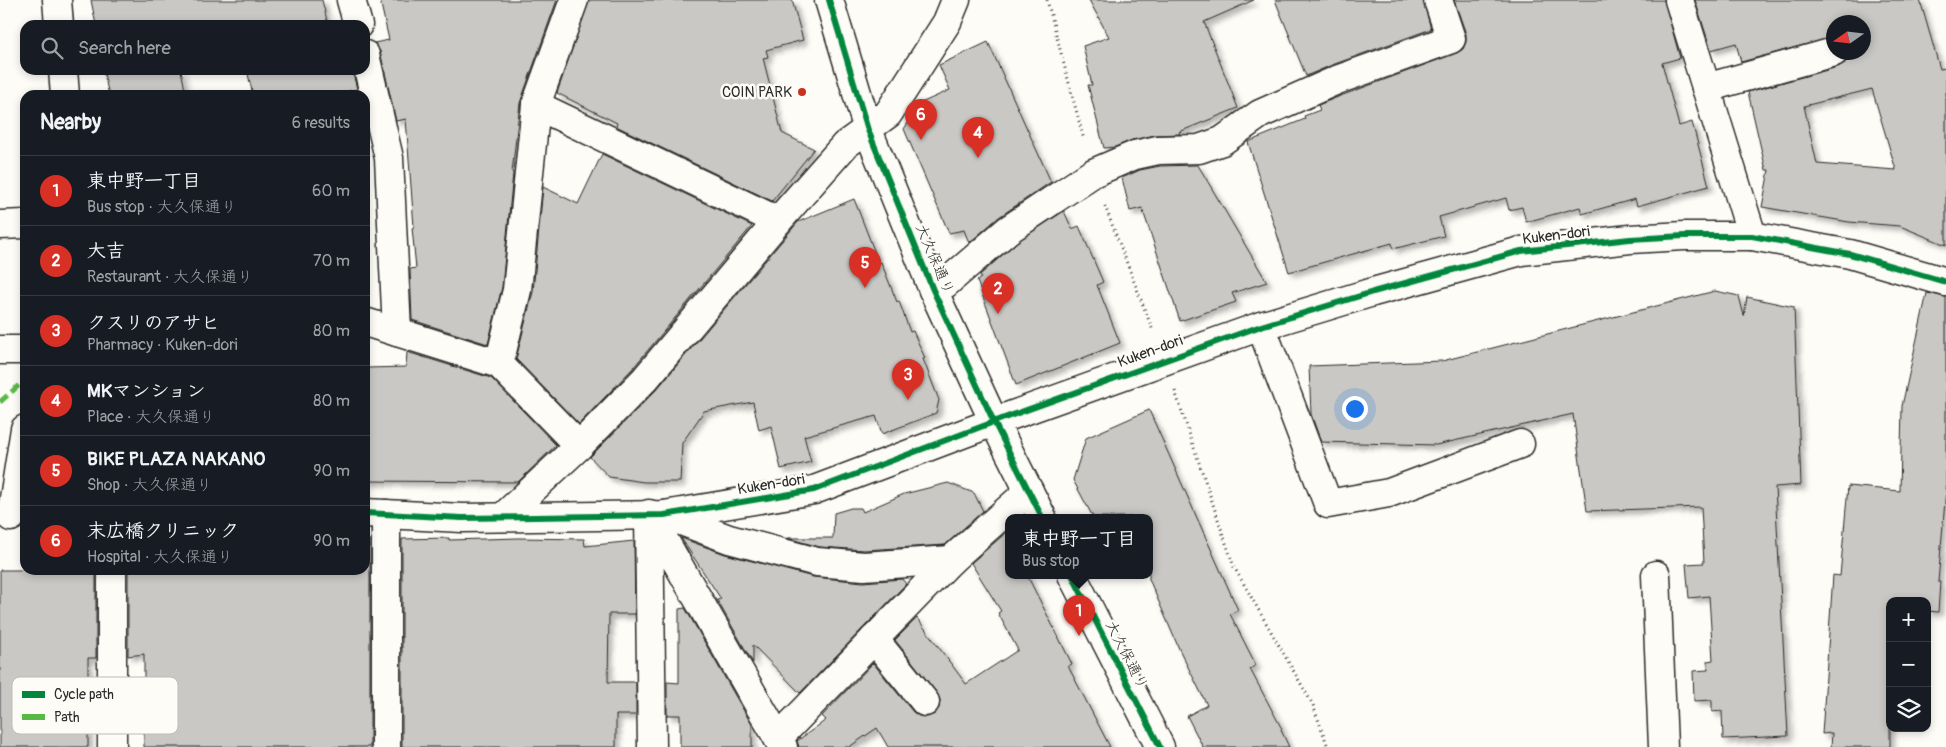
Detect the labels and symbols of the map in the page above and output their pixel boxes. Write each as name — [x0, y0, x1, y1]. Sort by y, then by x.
north arrow — [1826, 15, 1871, 60]
place label: COIN PARK — [722, 83, 792, 102]
marker: COIN PARK — [796, 86, 808, 98]
pin: 6 — [905, 99, 937, 140]
pin: 4 — [962, 117, 994, 158]
street label: 大久保通り — [911, 221, 958, 297]
street label: Kuken-dori — [1521, 222, 1591, 249]
pin: 5 — [849, 247, 881, 288]
pin: 2 — [982, 273, 1014, 314]
street label: Kuken-dori — [1115, 331, 1186, 372]
pin: 3 — [892, 359, 924, 400]
your location — [1342, 396, 1368, 422]
street label: Kuken-dori — [736, 470, 806, 499]
pin: 1 — [1063, 595, 1095, 636]
street label: 大久保通り — [1101, 617, 1152, 693]
legend — [12, 677, 178, 734]
text: Cycle path — [54, 686, 114, 703]
text: Path — [54, 709, 79, 726]

